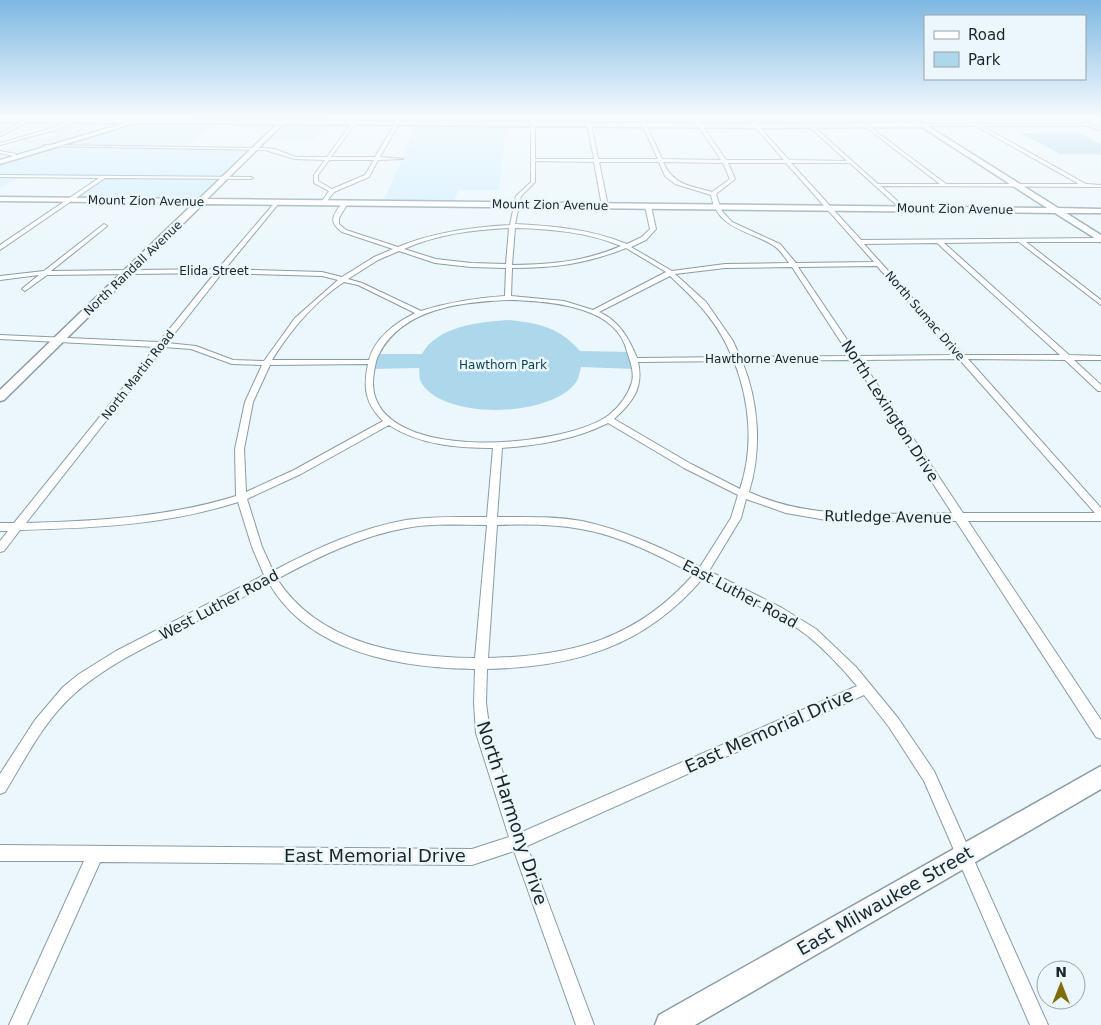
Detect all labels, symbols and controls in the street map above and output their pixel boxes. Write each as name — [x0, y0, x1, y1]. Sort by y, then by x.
legend — [924, 15, 1086, 80]
text: Road — [968, 26, 1006, 44]
text: Park — [968, 51, 1001, 69]
street label: Mount Zion Avenue — [88, 193, 204, 209]
street label: Mount Zion Avenue — [492, 197, 608, 213]
street label: Mount Zion Avenue — [897, 201, 1013, 217]
street label: North Randall Avenue — [81, 218, 185, 318]
street label: Elida Street — [179, 264, 249, 278]
street label: North Sumac Drive — [882, 268, 968, 364]
street label: North Martin Road — [99, 328, 177, 422]
street label: North Lexington Drive — [837, 337, 943, 485]
street label: Hawthorne Avenue — [705, 352, 819, 366]
park label: Hawthorn Park — [459, 358, 547, 372]
street label: Rutledge Avenue — [824, 507, 952, 527]
street label: East Luther Road — [679, 556, 801, 632]
street label: West Luther Road — [156, 566, 282, 644]
street label: East Memorial Drive — [681, 684, 856, 777]
street label: North Harmony Drive — [473, 718, 552, 907]
street label: East Milwaukee Street — [793, 842, 976, 960]
street label: East Memorial Drive — [284, 845, 466, 866]
north arrow — [1036, 960, 1086, 1010]
text: N — [1055, 964, 1067, 980]

